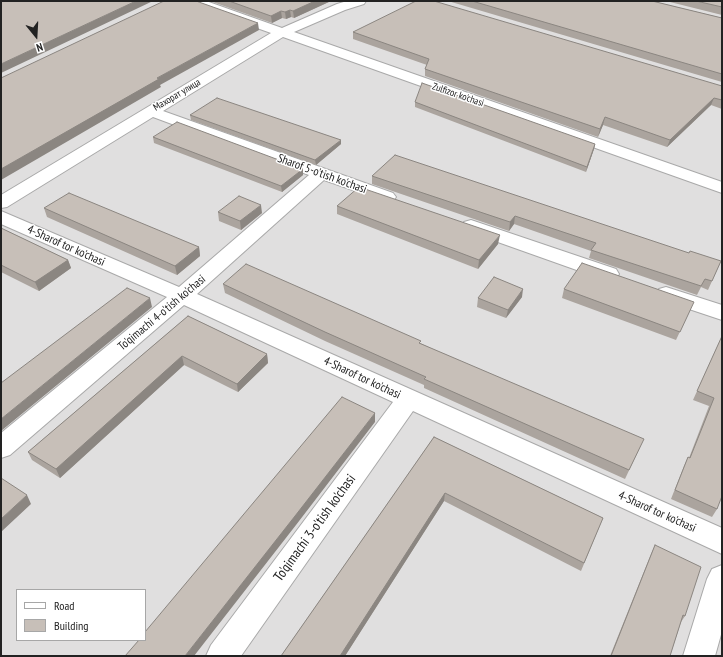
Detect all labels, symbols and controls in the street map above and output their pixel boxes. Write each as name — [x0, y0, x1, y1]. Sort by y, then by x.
north arrow — [16, 16, 56, 56]
text: N — [35, 40, 45, 55]
street label: Махорат улица — [151, 76, 203, 114]
street label: Zulfizor ko'chasi — [430, 81, 486, 109]
street label: Sharof 5-o'tish ko'chasi — [275, 151, 369, 197]
street label: 4-Sharof tor ko'chasi — [25, 222, 107, 270]
street label: To'qimachi 4-o'tish ko'chasi — [115, 272, 209, 354]
street label: 4-Sharof tor ko'chasi — [321, 354, 403, 402]
street label: To'qimachi 3-o'tish ko'chasi — [271, 471, 359, 585]
street label: 4-Sharof tor ko'chasi — [616, 488, 698, 536]
legend — [16, 589, 146, 641]
text: Road — [54, 598, 74, 613]
text: Building — [54, 618, 89, 633]

